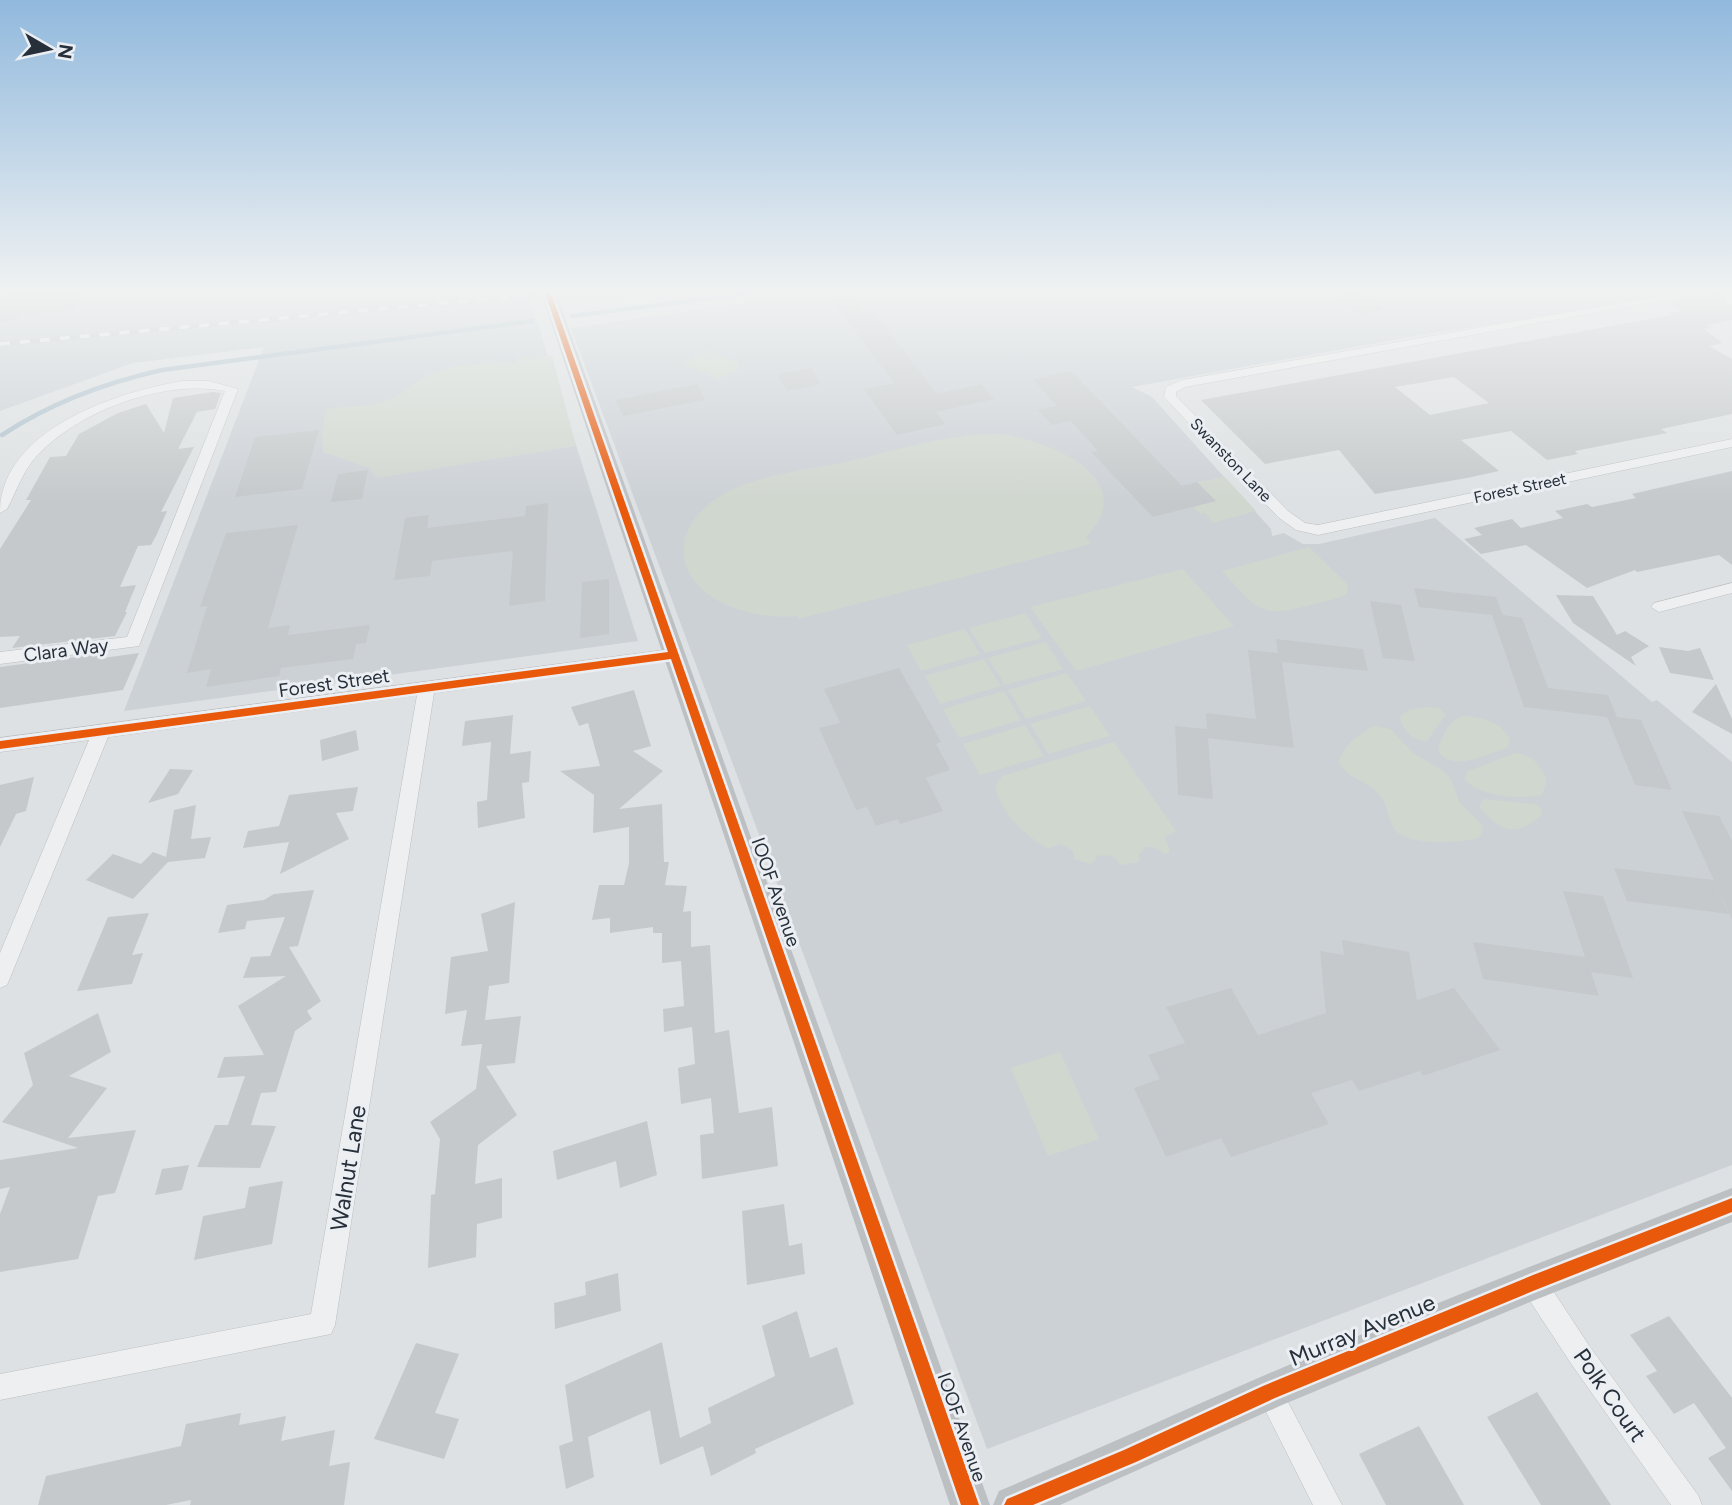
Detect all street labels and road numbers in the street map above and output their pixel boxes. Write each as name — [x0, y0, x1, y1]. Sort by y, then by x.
street label: Swanston Lane — [1186, 414, 1276, 506]
street label: Forest Street — [1472, 469, 1568, 507]
street label: Clara Way — [22, 633, 110, 667]
street label: Forest Street — [277, 664, 391, 702]
street label: IOOF Avenue — [747, 834, 805, 950]
street label: Walnut Lane — [324, 1103, 372, 1233]
street label: Murray Avenue — [1285, 1288, 1439, 1372]
street label: Polk Court — [1568, 1343, 1652, 1447]
street label: IOOF Avenue — [933, 1369, 991, 1485]

